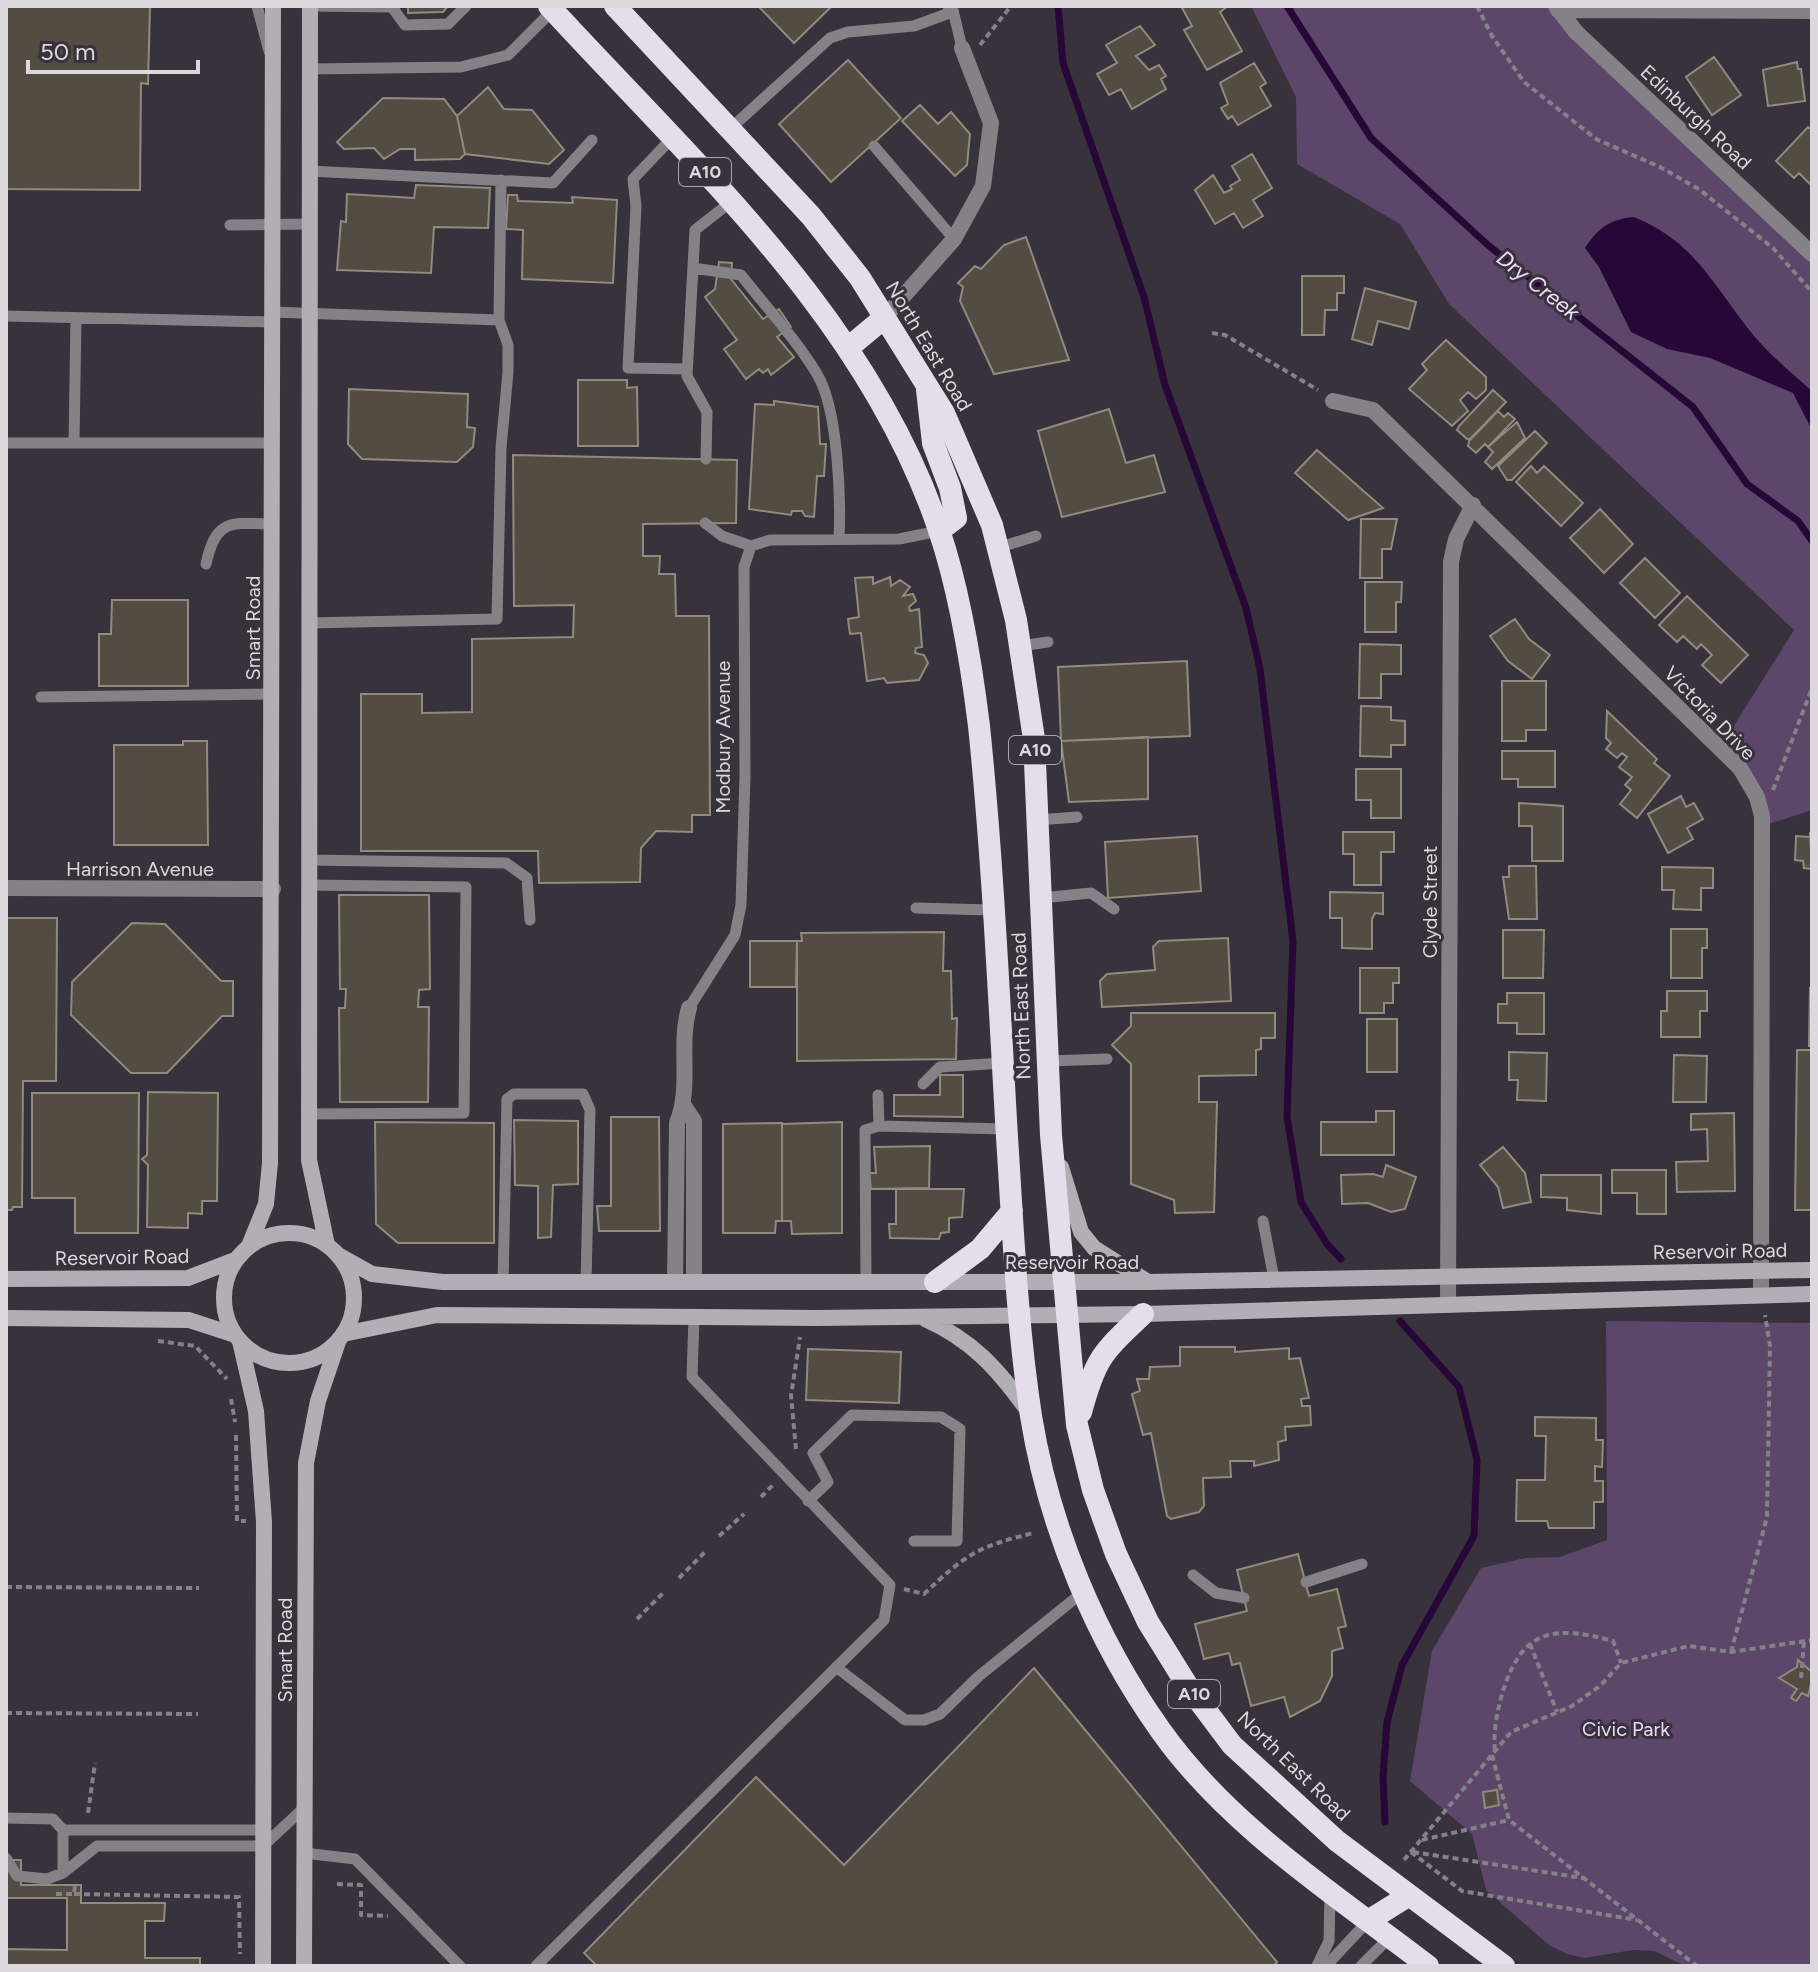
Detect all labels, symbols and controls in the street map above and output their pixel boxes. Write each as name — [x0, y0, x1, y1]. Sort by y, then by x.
scale bar — [28, 24, 198, 74]
text: 50 m — [40, 37, 96, 66]
street label: Edinburgh Road — [1636, 59, 1756, 175]
road number: A10 — [679, 158, 731, 186]
water label: Dry Creek — [1491, 244, 1586, 327]
street label: North East Road — [881, 277, 977, 415]
street label: Smart Road — [241, 576, 265, 680]
street label: Modbury Avenue — [711, 660, 735, 813]
street label: Victoria Drive — [1659, 661, 1761, 765]
road number: A10 — [1009, 736, 1061, 764]
street label: Clyde Street — [1418, 846, 1442, 958]
street label: Harrison Avenue — [66, 857, 214, 881]
street label: North East Road — [1006, 932, 1036, 1080]
street label: Reservoir Road — [1653, 1238, 1787, 1264]
street label: Reservoir Road — [55, 1244, 189, 1270]
street label: Reservoir Road — [1005, 1250, 1139, 1274]
street label: Smart Road — [273, 1598, 297, 1702]
road number: A10 — [1168, 1680, 1220, 1708]
street label: North East Road — [1233, 1706, 1355, 1826]
park label: Civic Park — [1582, 1717, 1670, 1741]

